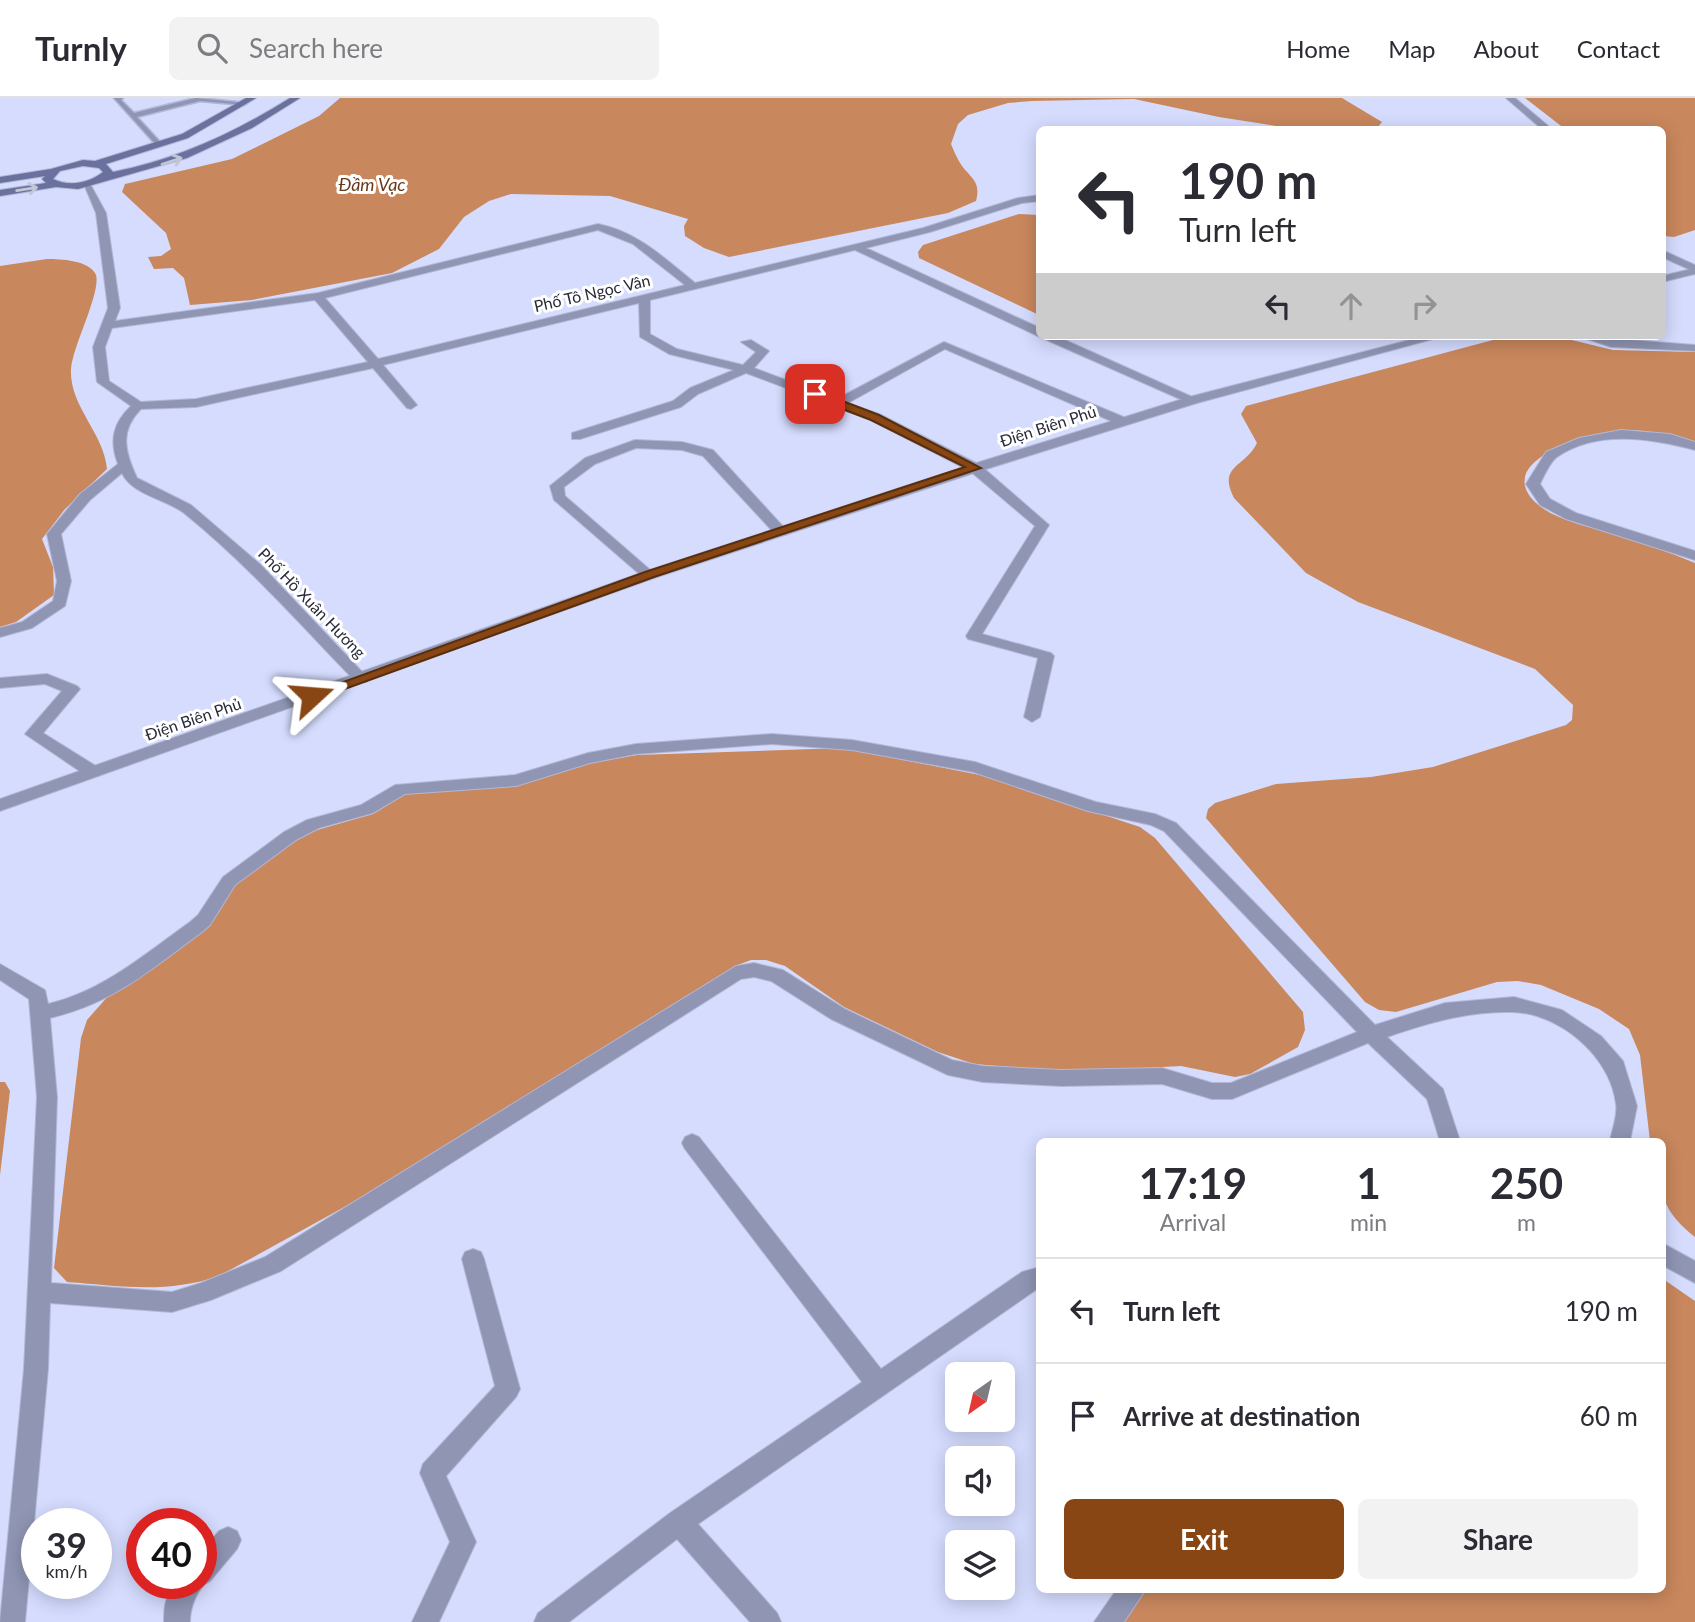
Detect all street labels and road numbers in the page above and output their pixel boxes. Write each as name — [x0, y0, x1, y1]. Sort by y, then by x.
street label: Phố Tô Ngọc Vân — [532, 270, 652, 315]
street label: Điện Biên Phủ — [997, 401, 1098, 450]
street label: Phố Hồ Xuân Hương — [255, 544, 370, 662]
street label: Điện Biên Phủ — [142, 693, 243, 744]

